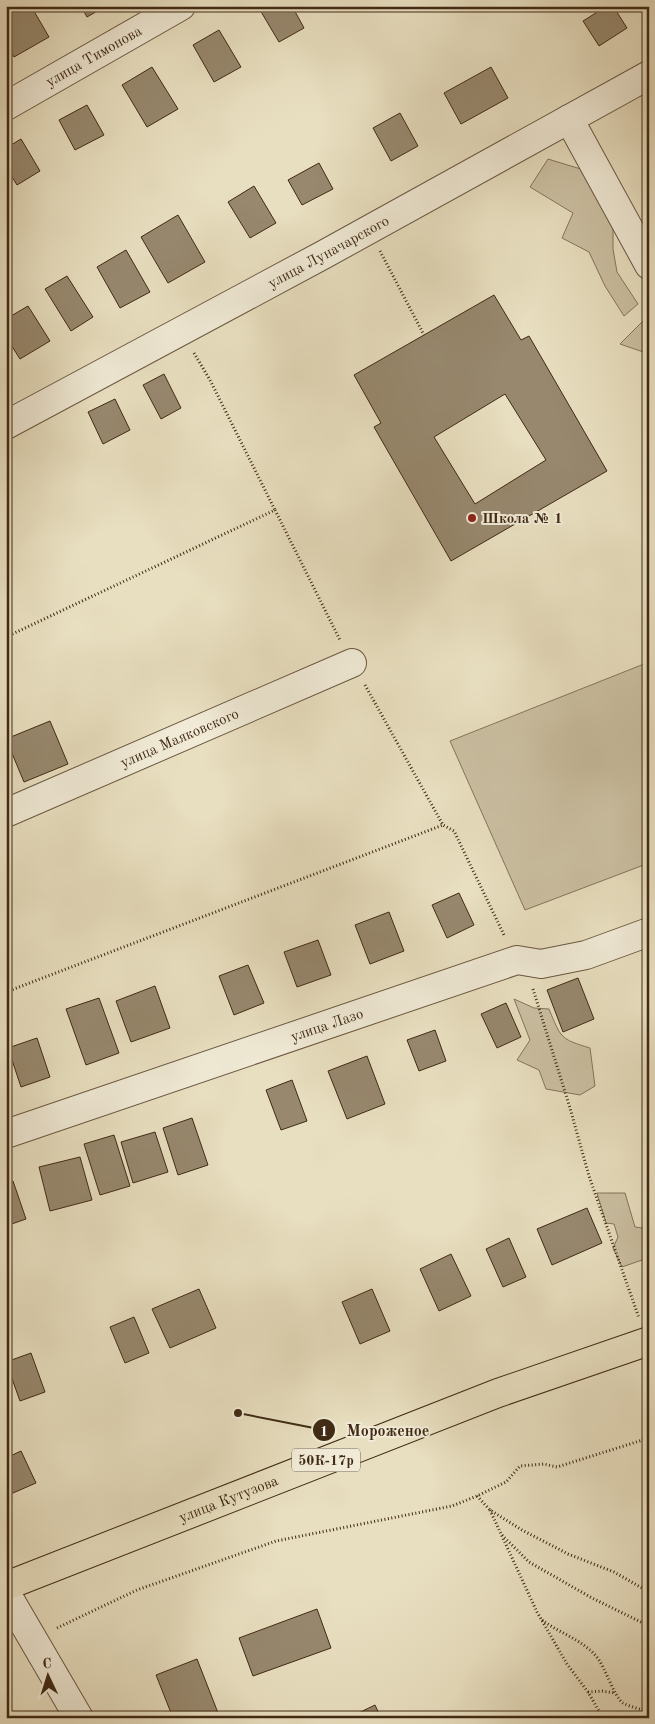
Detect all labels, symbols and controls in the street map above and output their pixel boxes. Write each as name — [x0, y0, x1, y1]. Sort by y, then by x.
street label: улица Тимонова — [44, 24, 145, 90]
street label: улица Луначарского — [266, 214, 392, 292]
marker: Школа № 1 — [466, 512, 478, 524]
place label: Школа № 1 — [482, 512, 563, 527]
street label: улица Маяковского — [119, 707, 241, 771]
street label: улица Лазо — [289, 1007, 366, 1045]
callout: Мороженое — [312, 1415, 439, 1446]
text: Мороженое — [347, 1424, 429, 1440]
text: 1 — [320, 1425, 328, 1440]
road number: 50К-17р — [292, 1448, 360, 1472]
street label: улица Кутузова — [177, 1474, 281, 1526]
north arrow — [22, 1652, 72, 1702]
text: С — [42, 1657, 52, 1671]

